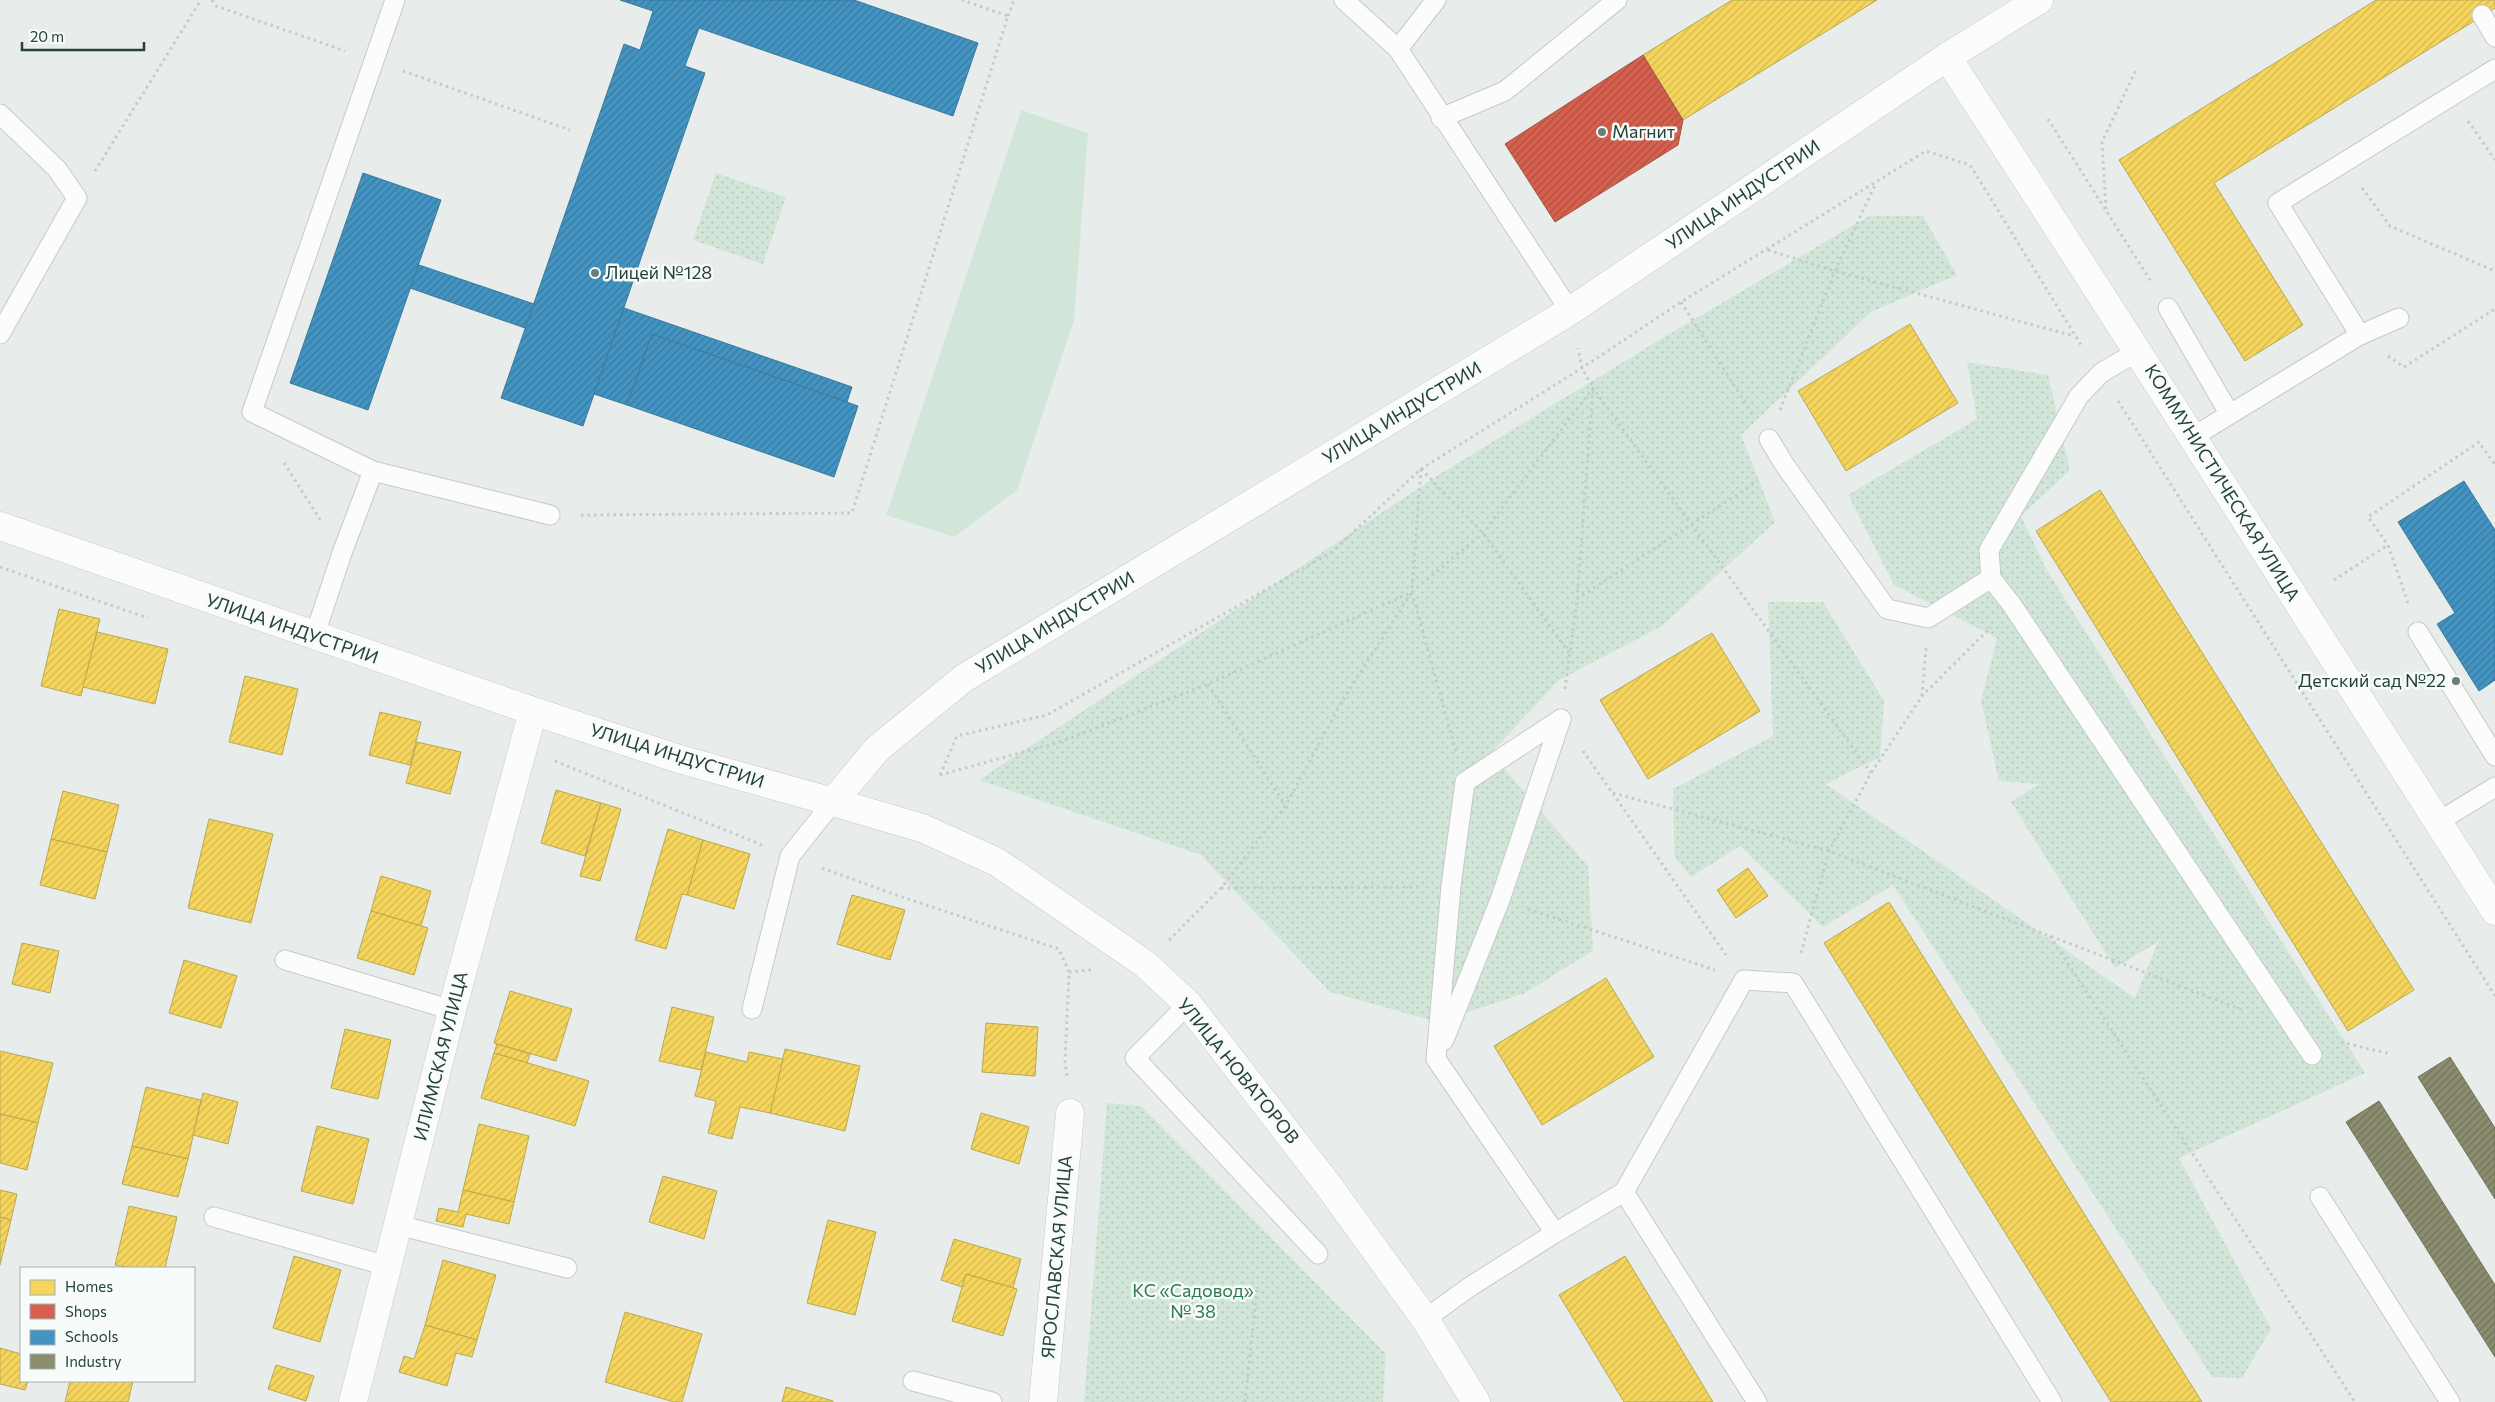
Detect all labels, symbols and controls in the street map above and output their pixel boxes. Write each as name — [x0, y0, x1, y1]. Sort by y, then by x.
scale bar — [22, 20, 145, 52]
text: 20 m — [30, 27, 64, 45]
place label: Магнит — [1612, 120, 1676, 142]
marker: Магнит — [1596, 126, 1608, 138]
street label: УЛИЦА ИНДУСТРИИ — [1661, 134, 1824, 254]
place label: Лицей №128 — [605, 261, 712, 283]
marker: Лицей №128 — [589, 267, 601, 279]
street label: УЛИЦА ИНДУСТРИИ — [1318, 356, 1485, 468]
street label: КОММУНИСТИЧЕСКАЯ УЛИЦА — [2141, 360, 2305, 605]
street label: УЛИЦА ИНДУСТРИИ — [971, 566, 1138, 678]
street label: УЛИЦА ИНДУСТРИИ — [203, 588, 382, 668]
place label: Детский сад №22 — [2298, 669, 2446, 691]
marker: Детский сад №22 — [2450, 675, 2462, 687]
street label: УЛИЦА ИНДУСТРИИ — [587, 718, 767, 792]
street label: ИЛИМСКАЯ УЛИЦА — [408, 969, 472, 1143]
street label: УЛИЦА НОВАТОРОВ — [1173, 993, 1304, 1148]
street label: ЯРОСЛАВСКАЯ УЛИЦА — [1036, 1154, 1076, 1359]
legend — [20, 1267, 195, 1382]
text: Homes — [65, 1277, 113, 1295]
park label: КС «Садовод» № 38 — [1132, 1279, 1254, 1322]
text: Shops — [65, 1302, 107, 1320]
text: Schools — [65, 1327, 119, 1345]
text: Industry — [65, 1352, 122, 1370]

